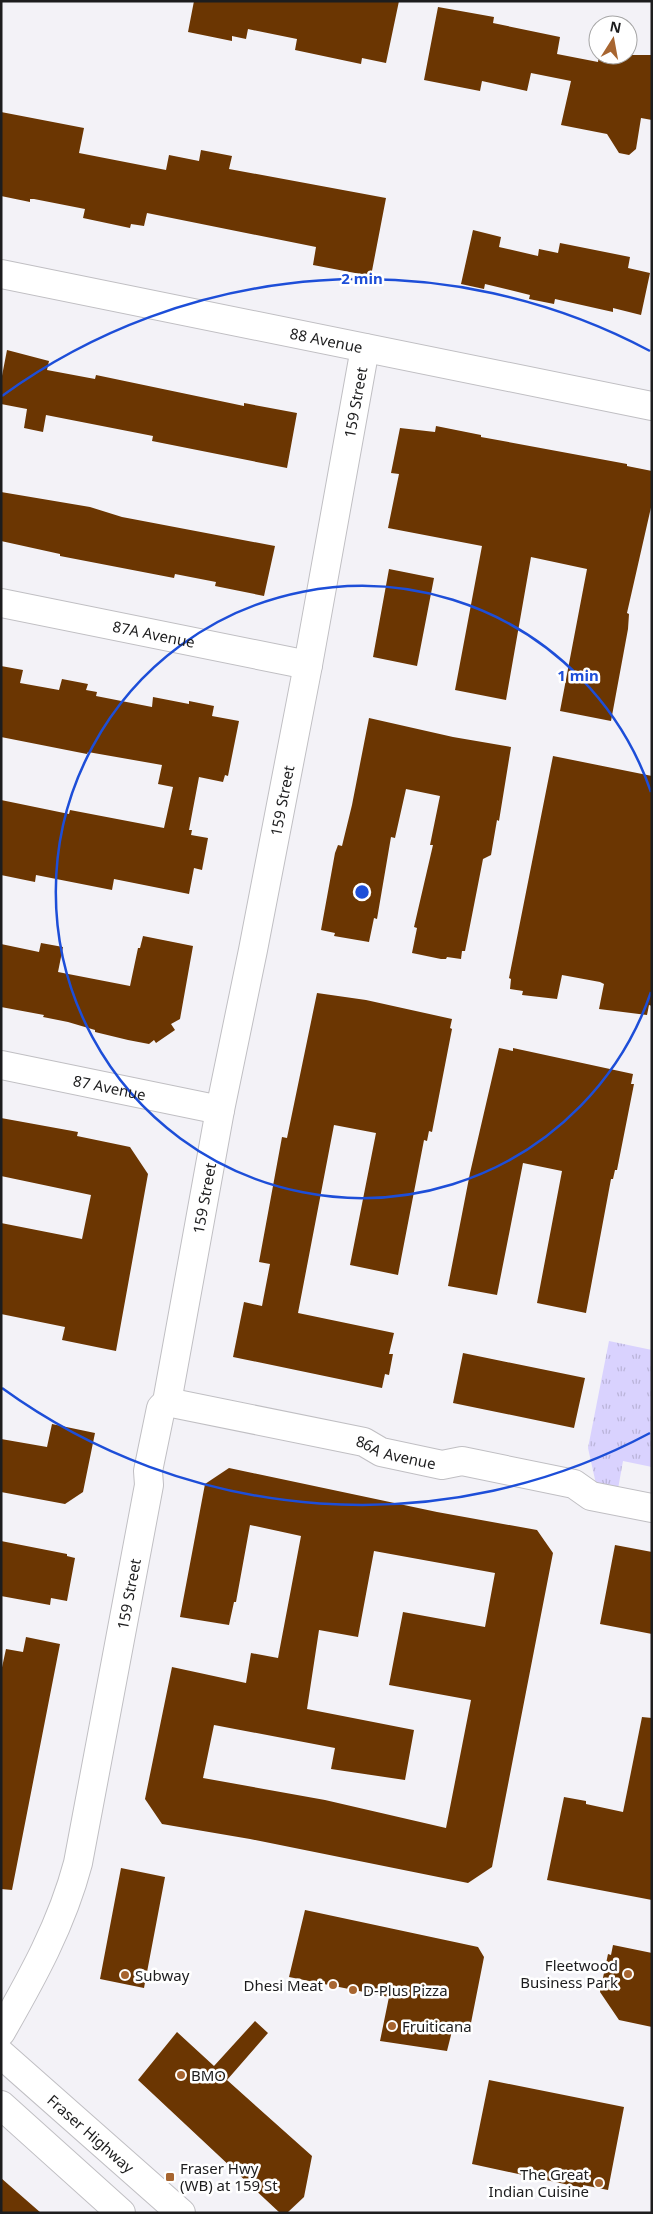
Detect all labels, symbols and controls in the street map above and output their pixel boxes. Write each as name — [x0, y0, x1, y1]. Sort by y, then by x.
north arrow — [588, 15, 638, 65]
text: N — [608, 16, 623, 37]
text: 2 min — [341, 268, 383, 288]
street label: 88 Avenue — [288, 323, 365, 357]
street label: 159 Street — [339, 365, 372, 439]
street label: 87A Avenue — [111, 616, 197, 652]
text: 1 min — [557, 665, 599, 685]
street label: 159 Street — [265, 763, 299, 838]
centre of rings — [353, 883, 371, 901]
street label: 87 Avenue — [72, 1070, 148, 1105]
street label: 159 Street — [188, 1160, 220, 1235]
street label: 86A Avenue — [354, 1431, 438, 1473]
street label: 159 Street — [112, 1556, 145, 1631]
place label: Fleetwood Business Park — [520, 1955, 618, 1992]
place label: Subway — [135, 1965, 190, 1985]
marker: Fleetwood Business Park — [622, 1968, 634, 1980]
marker: Subway — [119, 1969, 131, 1981]
place label: Dhesi Meat — [243, 1975, 324, 1995]
marker: Dhesi Meat — [327, 1979, 339, 1991]
place label: D-Plus Pizza — [363, 1980, 448, 2000]
marker: D-Plus Pizza — [347, 1984, 359, 1996]
place label: Fruiticana — [402, 2016, 472, 2036]
marker: Fruiticana — [386, 2020, 398, 2032]
place label: BMO — [191, 2065, 226, 2085]
marker: BMO — [175, 2069, 187, 2081]
street label: Fraser Highway — [43, 2090, 139, 2177]
place label: Fraser Hwy (WB) at 159 St — [180, 2158, 278, 2195]
place label: The Great Indian Cuisine — [489, 2164, 590, 2201]
marker: Fraser Hwy (WB) at 159 St — [164, 2171, 176, 2183]
marker: The Great Indian Cuisine — [593, 2177, 605, 2189]

